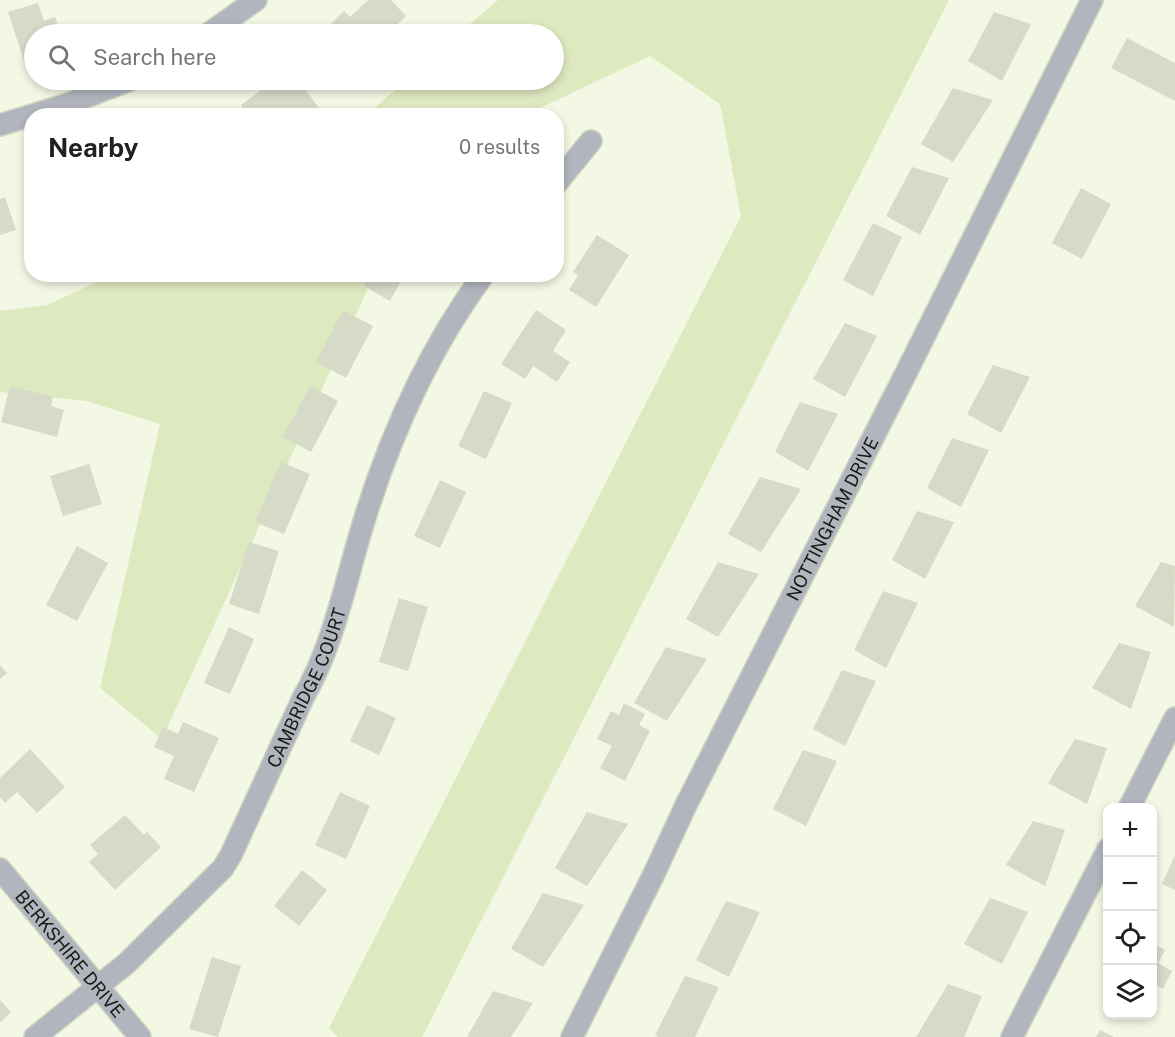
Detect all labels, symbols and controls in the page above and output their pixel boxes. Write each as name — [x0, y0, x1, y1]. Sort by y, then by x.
search box — [24, 24, 564, 90]
icon: search — [45, 41, 78, 74]
text: Search here — [93, 44, 217, 70]
text: Nearby — [48, 132, 138, 163]
text: 0 results — [459, 135, 540, 159]
street label: NOTTINGHAM DRIVE — [782, 433, 882, 604]
street label: CAMBRIDGE COURT — [262, 605, 349, 771]
map controls — [1103, 803, 1157, 1019]
button: + — [1103, 803, 1157, 857]
button: − — [1103, 857, 1157, 911]
street label: BERKSHIRE DRIVE — [11, 886, 129, 1021]
button: locate — [1103, 911, 1157, 965]
button: layers — [1103, 965, 1157, 1019]

